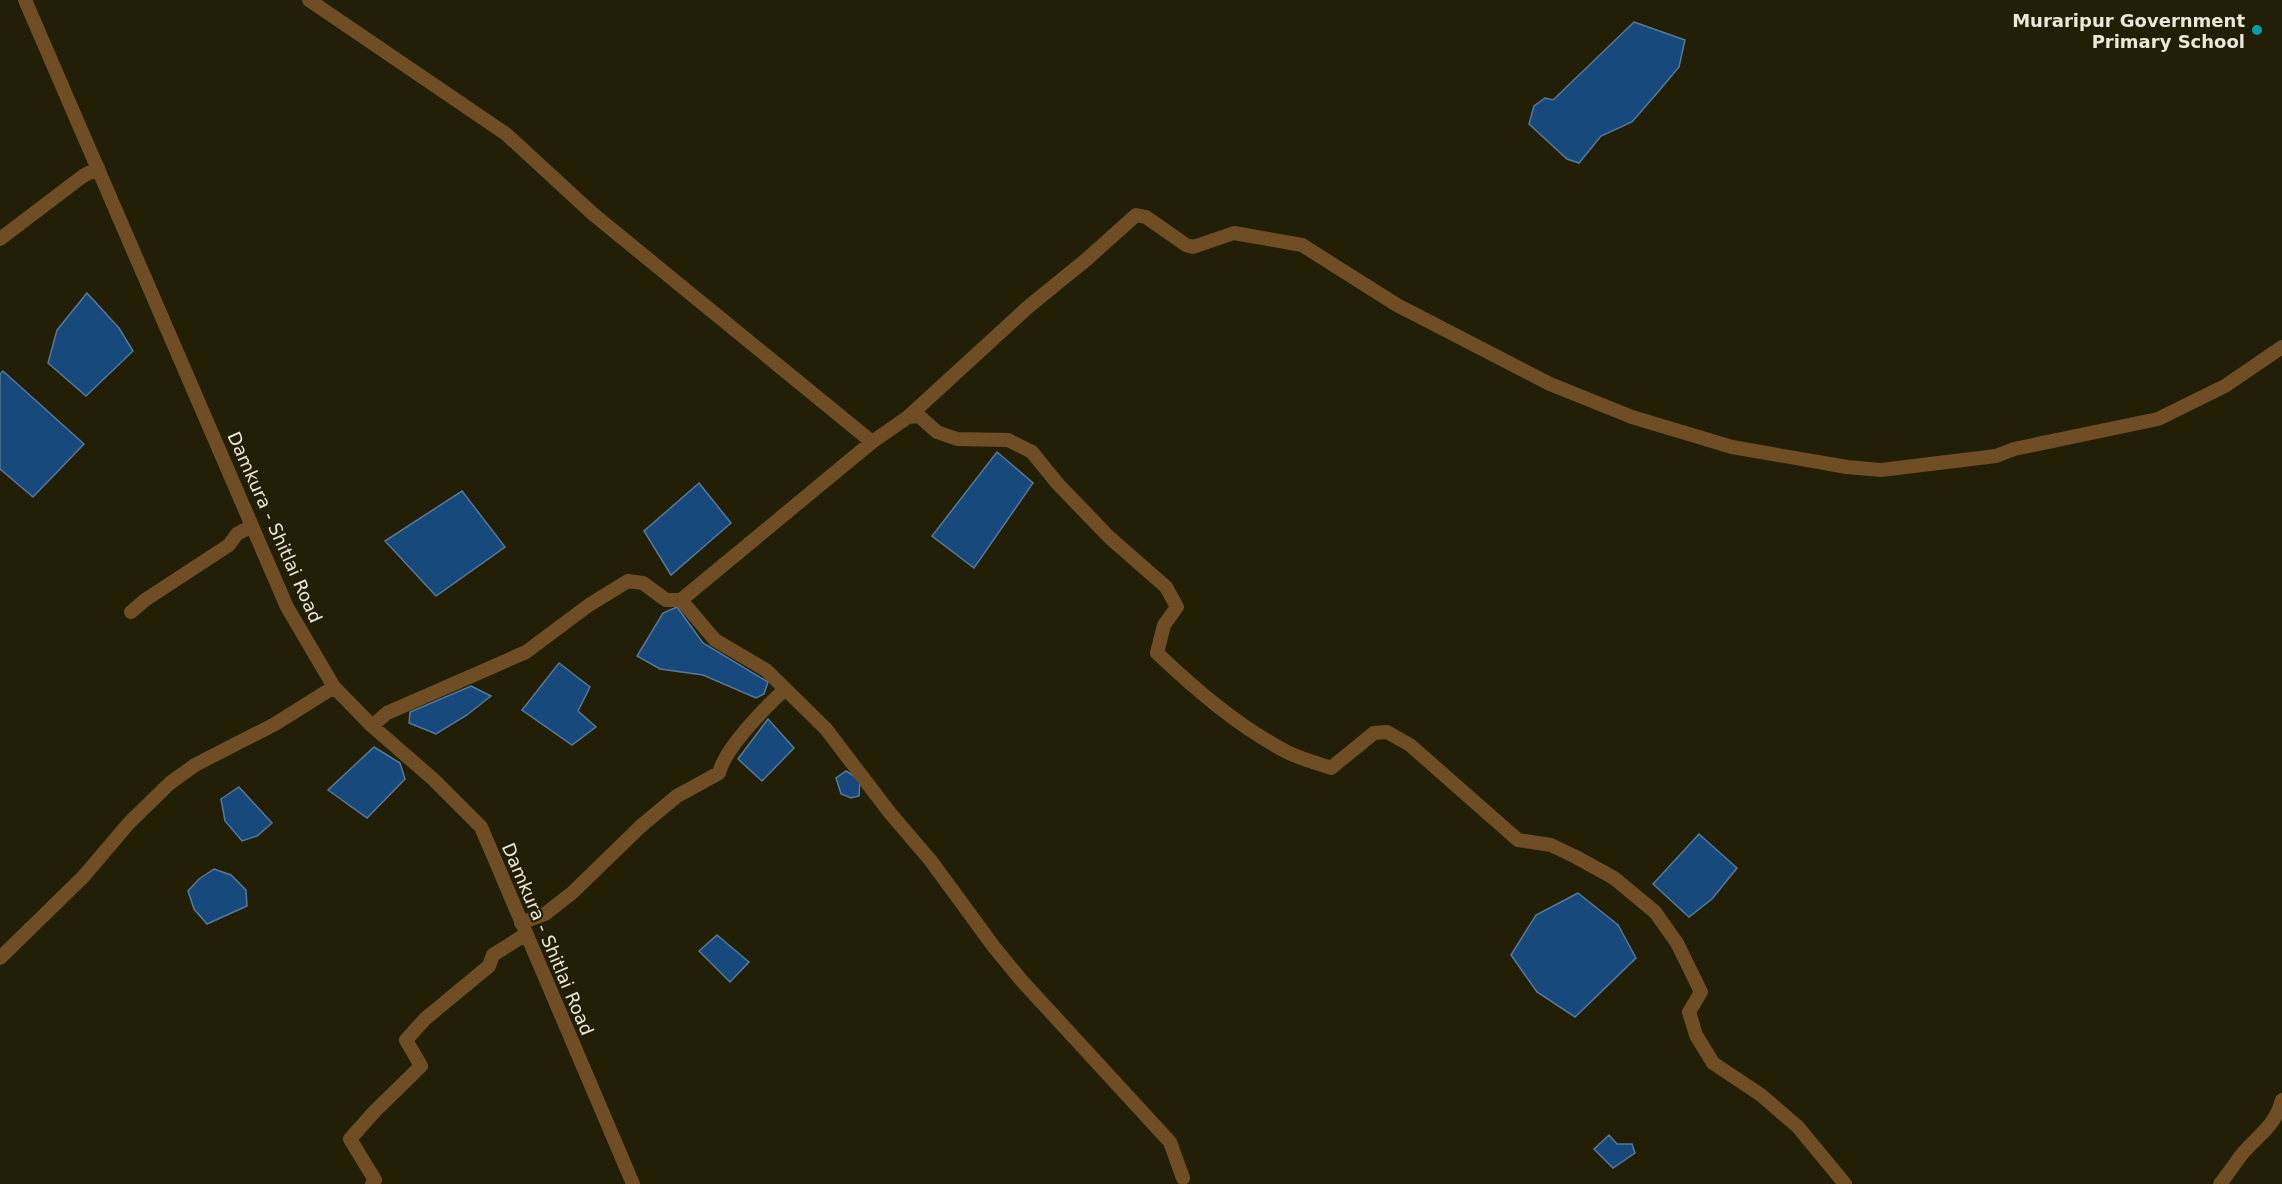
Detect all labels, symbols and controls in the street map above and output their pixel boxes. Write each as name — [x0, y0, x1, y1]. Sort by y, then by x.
place label: Muraripur Government Primary School — [2012, 10, 2245, 52]
marker: Muraripur Government Primary School — [2250, 23, 2264, 37]
street label: Damkura - Shitlai Road — [223, 428, 327, 626]
street label: Damkura - Shitlai Road — [498, 840, 598, 1038]

